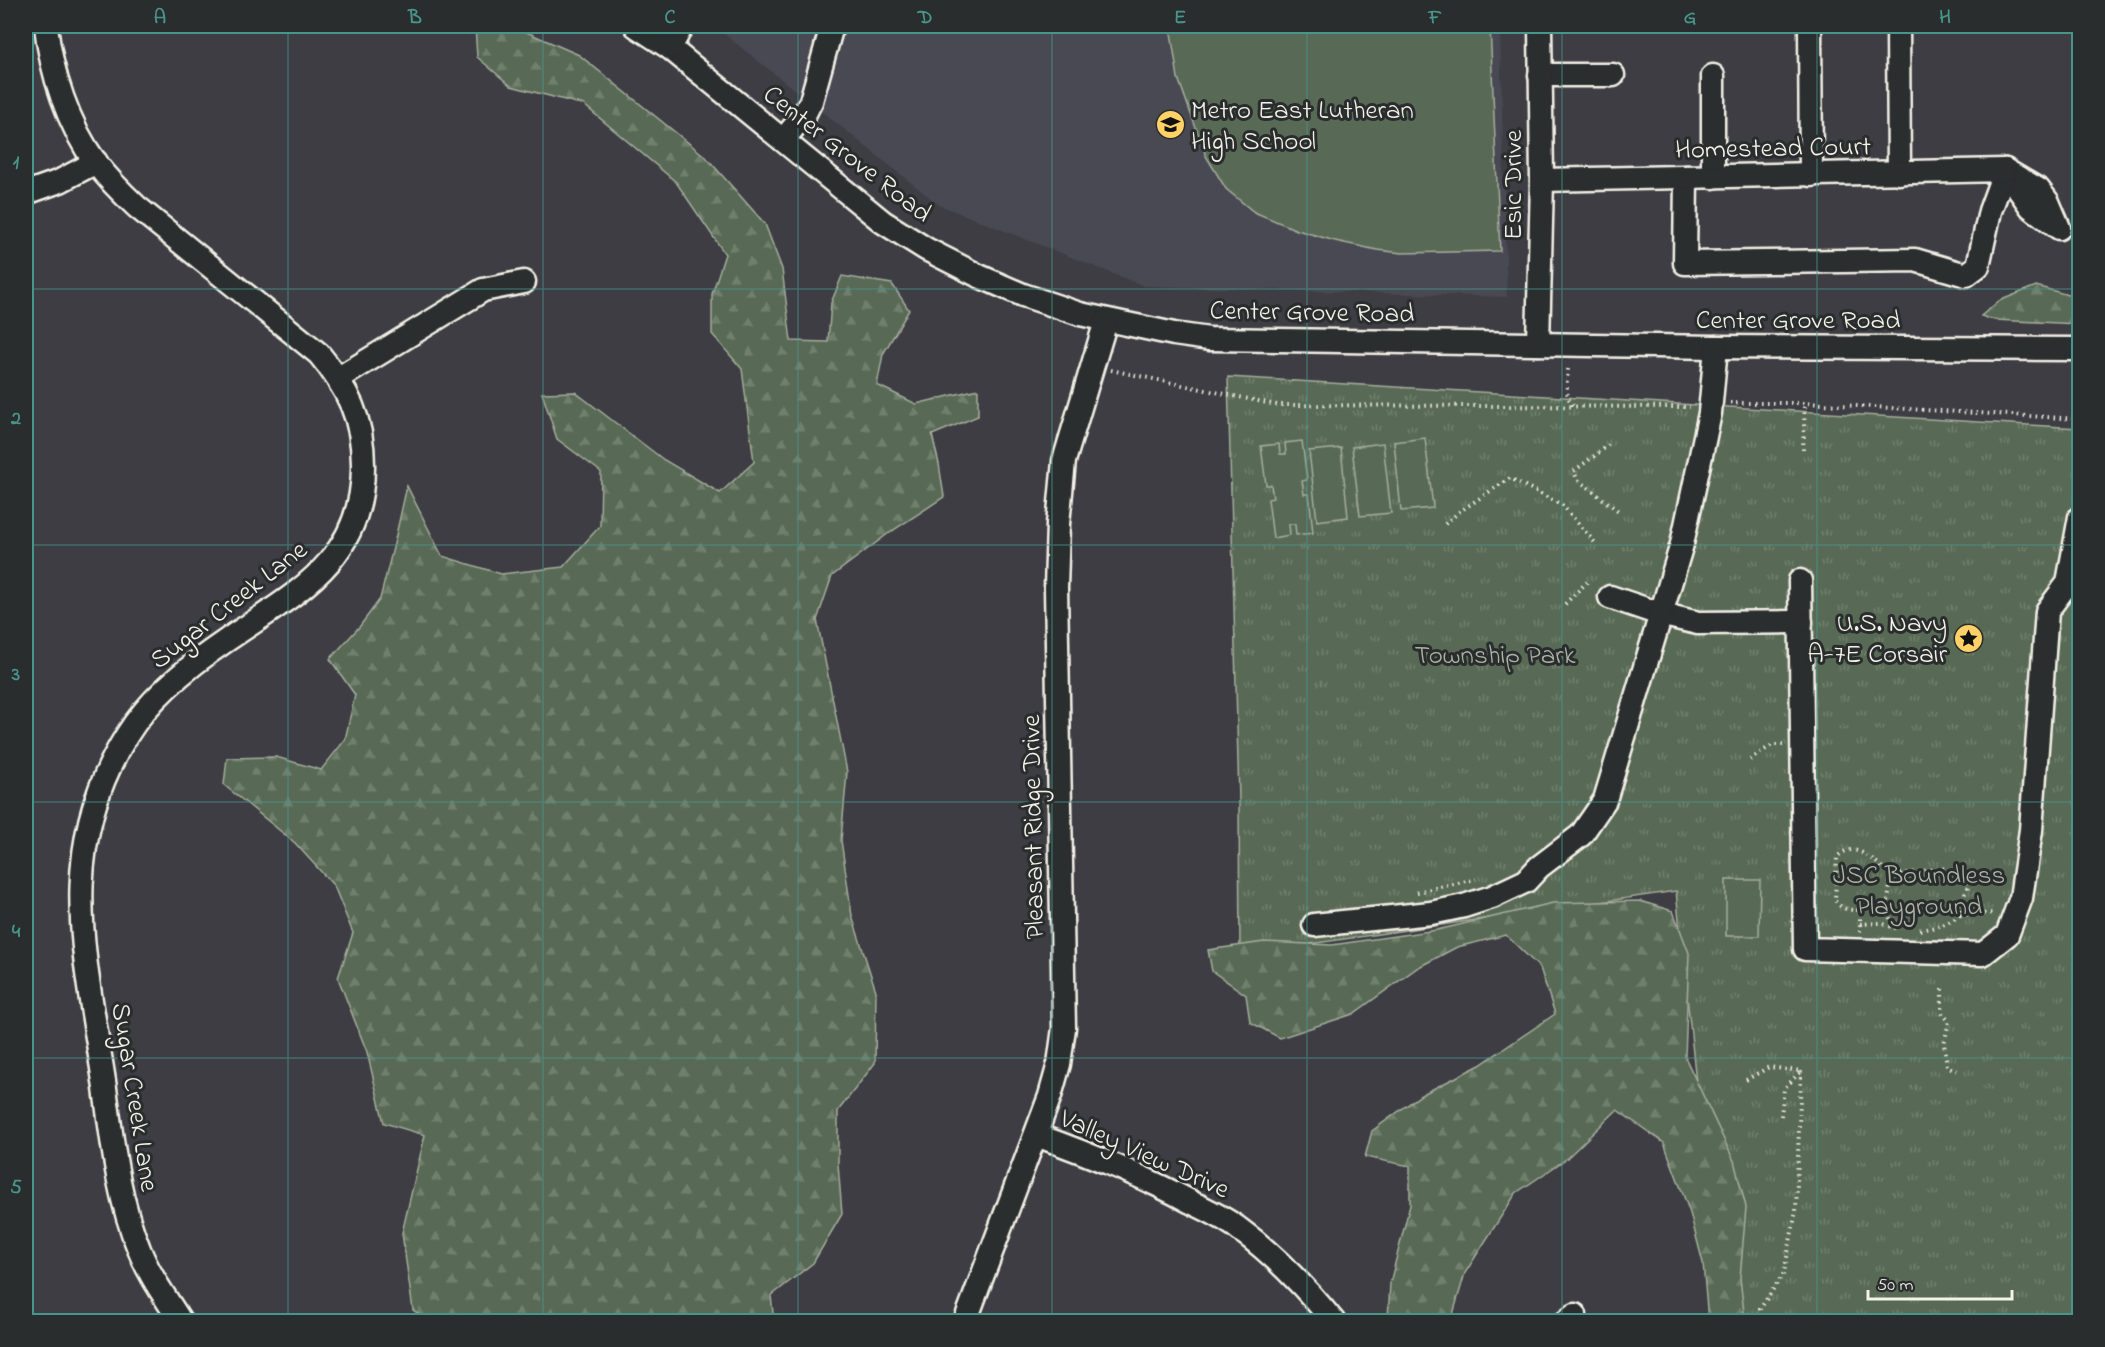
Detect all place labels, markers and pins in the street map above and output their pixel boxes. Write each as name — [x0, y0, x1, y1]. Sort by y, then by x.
place label: Metro East Lutheran High School — [1191, 92, 1414, 162]
school or university icon: Metro East Lutheran High School — [1154, 109, 1186, 141]
place label: U.S. Navy A-7E Corsair — [1807, 605, 1948, 675]
place icon: U.S. Navy A-7E Corsair — [1952, 622, 1984, 654]

